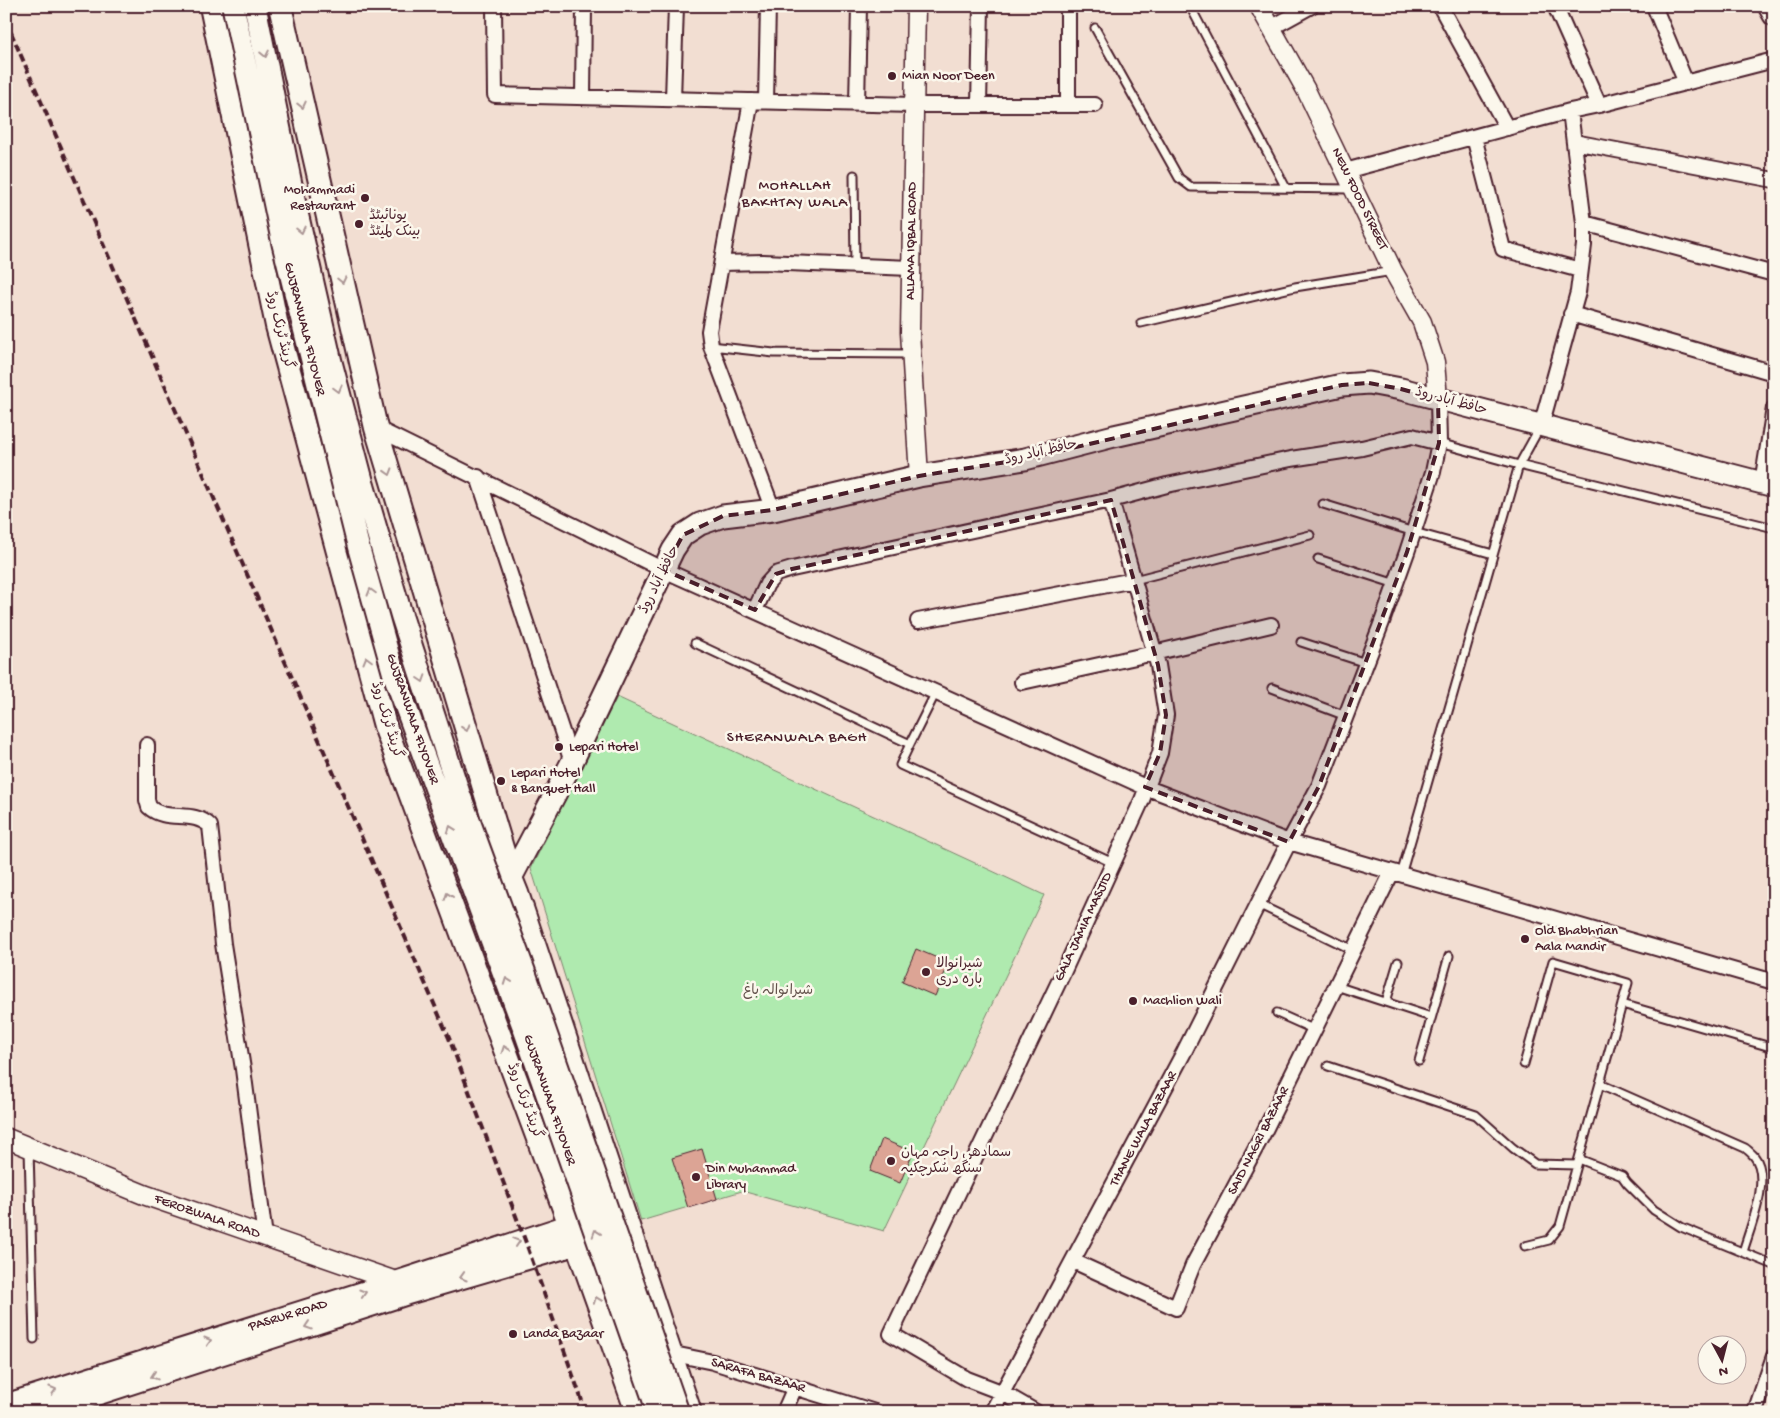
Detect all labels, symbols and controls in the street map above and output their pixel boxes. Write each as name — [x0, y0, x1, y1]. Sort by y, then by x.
one-way arrow — [259, 50, 269, 58]
place label: Mian Noor Deen — [902, 68, 995, 85]
marker: Mian Noor Deen — [886, 70, 898, 82]
one-way arrow — [297, 100, 307, 109]
street label: NEW FOOD STREET — [1327, 145, 1391, 253]
district label: MOHALLAH BAKHTAY WALA — [741, 177, 848, 212]
street label: ALLAMA IQBAL ROAD — [902, 181, 922, 300]
place label: Mohammadi Restaurant — [284, 182, 356, 215]
marker: Mohammadi Restaurant — [359, 192, 371, 204]
place label: یونائیٹڈ بینک لمیٹڈ — [369, 208, 420, 241]
marker: یونائیٹڈ بینک لمیٹڈ — [353, 218, 365, 230]
one-way arrow — [295, 226, 306, 235]
street label: GUJRANWALA FLYOVER — [279, 260, 329, 398]
one-way arrow — [336, 276, 347, 285]
street label: گرینڈ ٹرنک روڈ — [261, 289, 299, 371]
street label: حافظ آباد روڈ — [1413, 383, 1489, 420]
one-way arrow — [332, 384, 343, 393]
street label: حافظ آباد روڈ — [1003, 435, 1079, 470]
one-way arrow — [383, 468, 393, 476]
street label: حافظ آباد روڈ — [635, 543, 684, 617]
one-way arrow — [366, 587, 377, 596]
street label: GUJRANWALA FLYOVER — [382, 651, 443, 787]
one-way arrow — [363, 657, 373, 665]
one-way arrow — [416, 674, 426, 683]
street label: گرینڈ ٹرنک روڈ — [366, 679, 408, 761]
one-way arrow — [460, 724, 470, 732]
district label: SHERANWALA BAGH — [727, 729, 867, 747]
place label: Lepari Hotel — [569, 739, 639, 756]
marker: Lepari Hotel — [553, 741, 565, 753]
place label: Lepari Hotel & Banquet Hall — [511, 765, 595, 798]
marker: Lepari Hotel & Banquet Hall — [495, 775, 507, 787]
one-way arrow — [447, 825, 457, 833]
street label: GALA JAMIA MASJID — [1051, 869, 1117, 984]
one-way arrow — [444, 893, 454, 901]
place label: Old Bhabhrian Aala Mandir — [1535, 923, 1618, 956]
marker: Old Bhabhrian Aala Mandir — [1519, 933, 1531, 945]
place label: شیرانوالا بارہ دری — [936, 956, 983, 989]
marker: شیرانوالا بارہ دری — [920, 966, 932, 978]
one-way arrow — [503, 977, 513, 986]
park label: شیرانوالہ باغ — [743, 982, 813, 1000]
place label: Machlion Wali — [1143, 993, 1222, 1010]
marker: Machlion Wali — [1127, 995, 1139, 1007]
street label: GUJRANWALA FLYOVER — [519, 1032, 580, 1168]
one-way arrow — [501, 1045, 511, 1054]
street label: گرینڈ ٹرنک روڈ — [502, 1060, 547, 1141]
street label: THANE WALA BAZAAR — [1106, 1068, 1182, 1190]
street label: SAID NAGRI BAZAAR — [1224, 1083, 1294, 1198]
place label: سمادھی راجہ مہان سنگھ سُکرچکیہ — [901, 1145, 1011, 1178]
marker: سمادھی راجہ مہان سنگھ سُکرچکیہ — [885, 1155, 897, 1167]
place label: Din Muhammad Library — [705, 1161, 797, 1194]
marker: Din Muhammad Library — [690, 1171, 702, 1183]
street label: FEROZWALA ROAD — [151, 1191, 263, 1243]
one-way arrow — [592, 1230, 602, 1238]
one-way arrow — [513, 1238, 521, 1248]
one-way arrow — [460, 1272, 468, 1282]
one-way arrow — [358, 1288, 366, 1298]
street label: PASRUR ROAD — [245, 1296, 330, 1336]
one-way arrow — [593, 1296, 603, 1305]
one-way arrow — [305, 1320, 313, 1330]
place label: Landa Bazaar — [523, 1326, 604, 1343]
marker: Landa Bazaar — [507, 1328, 519, 1340]
north arrow — [1698, 1336, 1748, 1386]
one-way arrow — [203, 1337, 211, 1347]
street label: SARAFA BAZAAR — [709, 1354, 808, 1398]
text: N — [1718, 1361, 1729, 1379]
one-way arrow — [150, 1370, 158, 1380]
one-way arrow — [48, 1386, 56, 1396]

